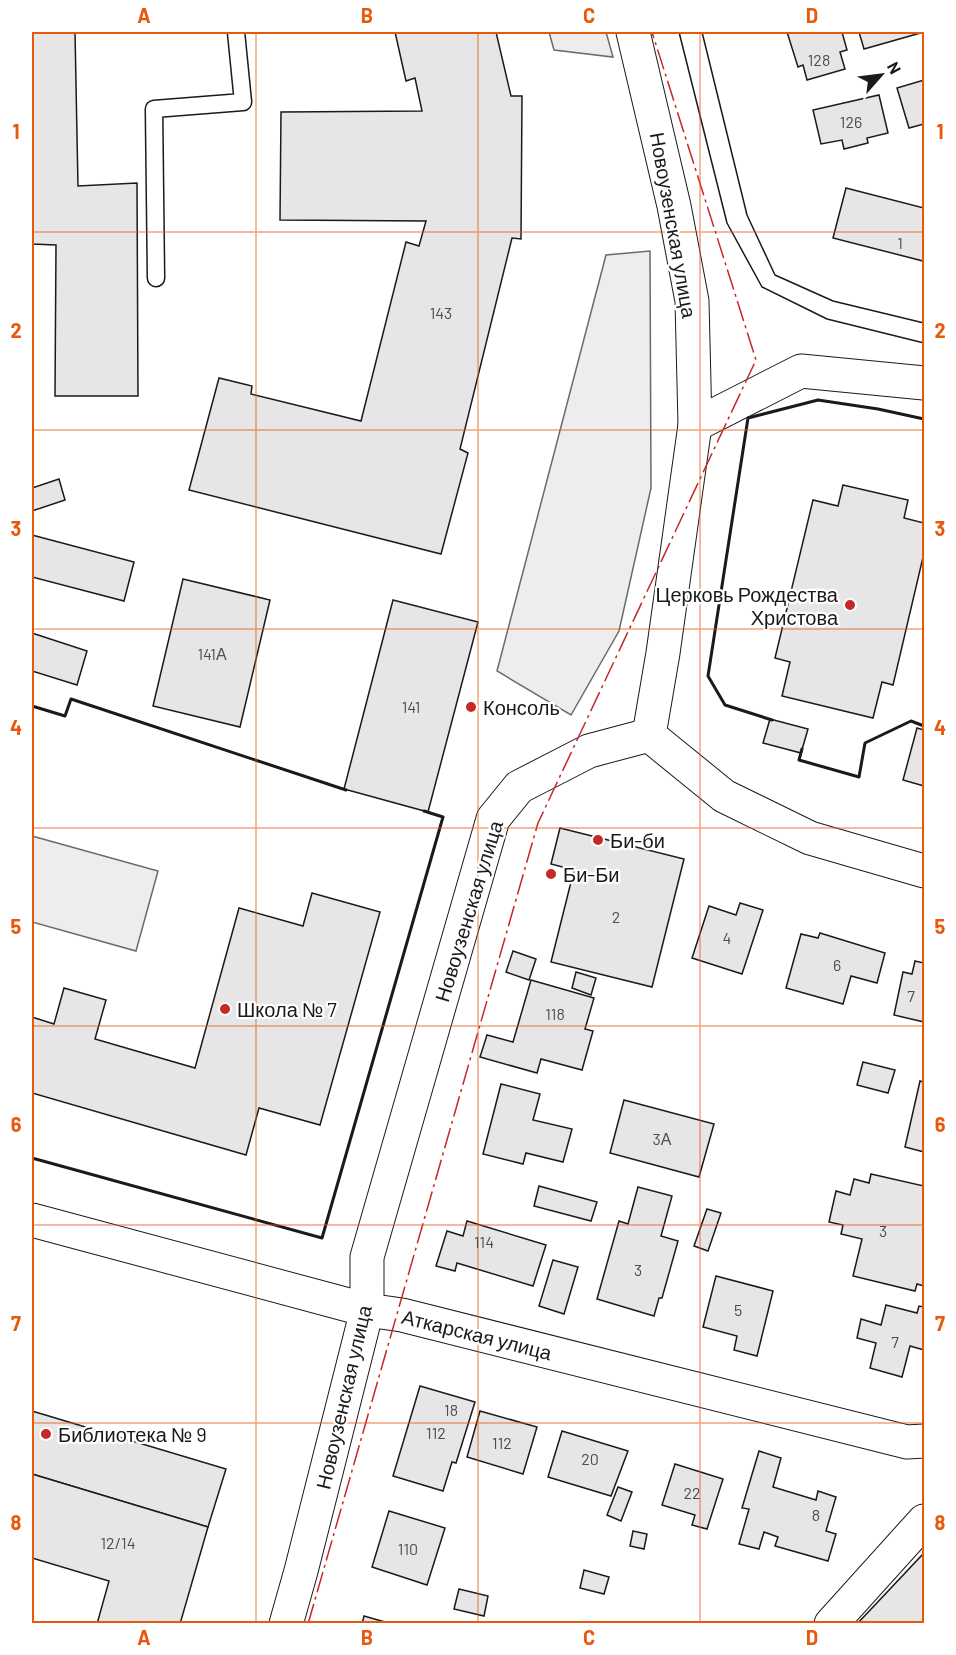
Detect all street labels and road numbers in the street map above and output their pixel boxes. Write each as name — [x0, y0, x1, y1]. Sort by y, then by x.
street label: Новоузенская улица — [646, 130, 702, 321]
street label: Новоузенская улица — [429, 817, 507, 1004]
street label: Новоузенская улица — [310, 1302, 376, 1491]
street label: Аткарская улица — [400, 1304, 555, 1364]

